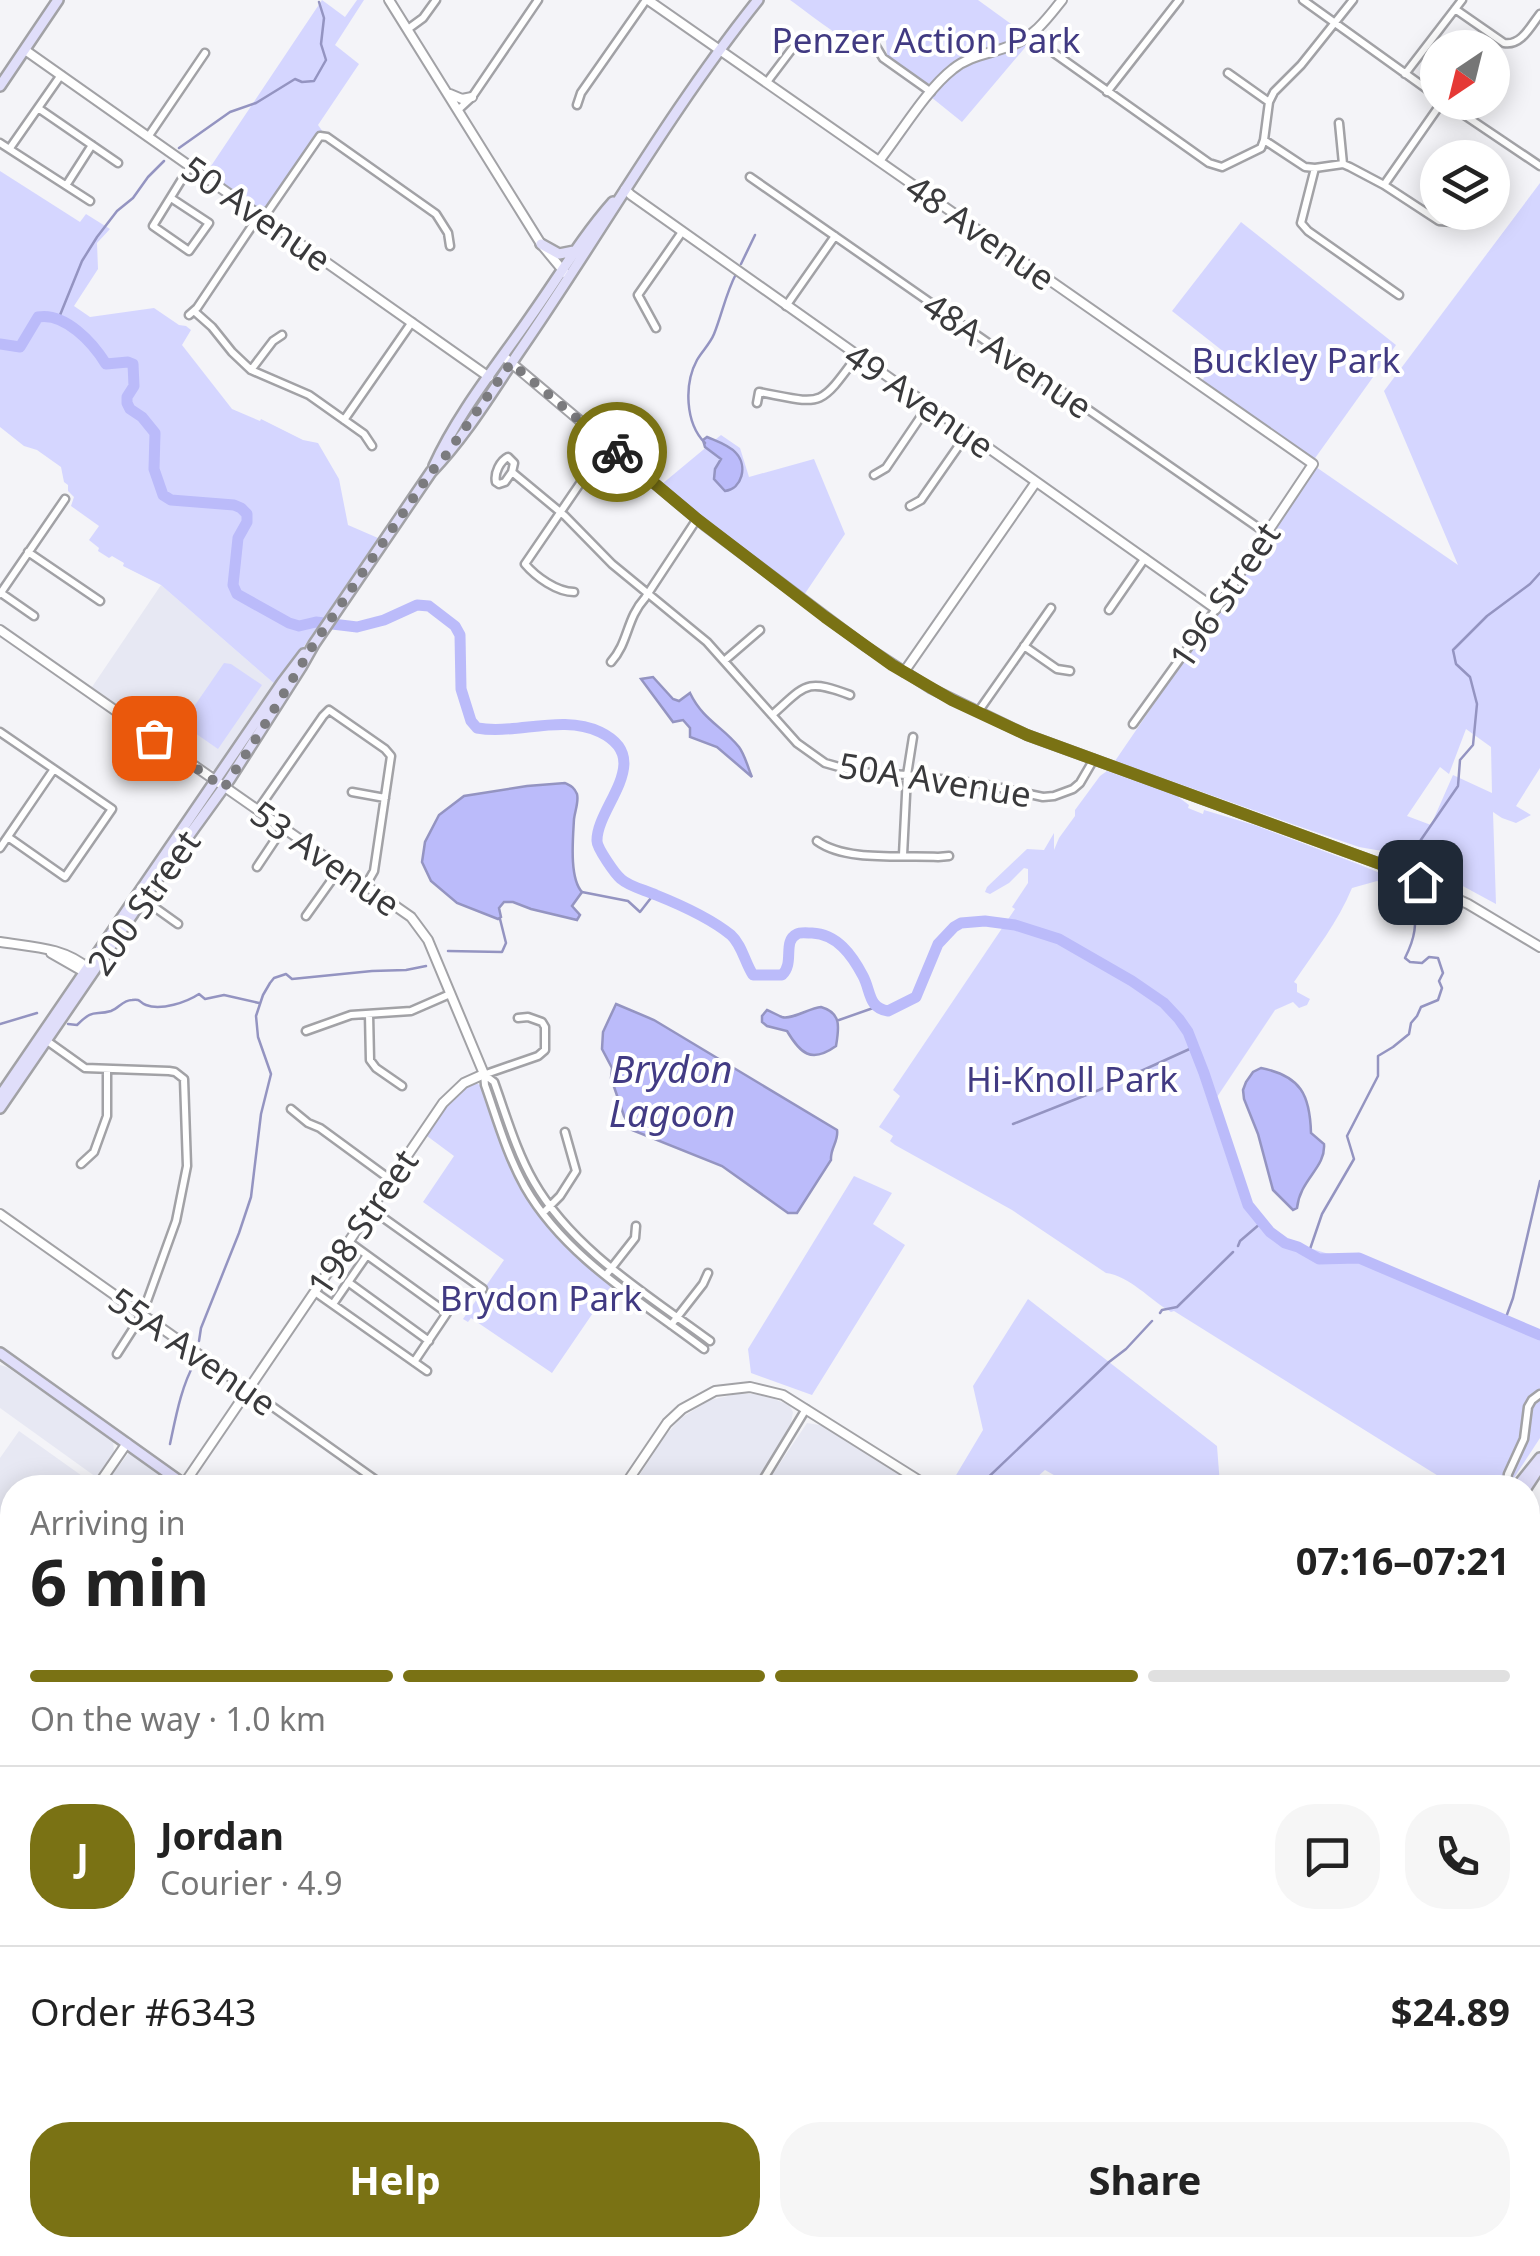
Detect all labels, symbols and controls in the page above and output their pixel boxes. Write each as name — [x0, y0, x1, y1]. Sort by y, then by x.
park label: Penzer Action Park — [772, 16, 1081, 63]
north arrow — [1420, 30, 1510, 120]
map controls — [1420, 30, 1510, 230]
button: layers — [1420, 140, 1510, 230]
street label: 50 Avenue — [173, 144, 341, 282]
street label: 48 Avenue — [897, 163, 1065, 301]
street label: 48A Avenue — [914, 281, 1102, 429]
street label: 49 Avenue — [836, 331, 1004, 469]
park label: Buckley Park — [1192, 336, 1401, 383]
courier — [567, 402, 667, 502]
icon: bike — [590, 425, 645, 480]
street label: 196 Street — [1158, 513, 1290, 677]
pin — [112, 696, 197, 781]
icon: bag — [127, 711, 182, 766]
street label: 50A Avenue — [835, 741, 1035, 817]
street label: 53 Avenue — [242, 789, 410, 927]
street label: 200 Street — [76, 820, 210, 984]
pin — [1378, 840, 1463, 925]
icon: home — [1393, 855, 1448, 910]
water label: Brydon Lagoon — [609, 1042, 735, 1138]
park label: Hi-Knoll Park — [966, 1055, 1178, 1102]
street label: 198 Street — [296, 1140, 428, 1304]
park label: Brydon Park — [440, 1274, 643, 1321]
street label: 55A Avenue — [100, 1276, 286, 1426]
text: Arriving in — [30, 1501, 185, 1544]
text: 07:16–07:21 — [1296, 1534, 1510, 1586]
text: 6 min — [30, 1537, 209, 1625]
text: On the way · 1.0 km — [30, 1697, 326, 1740]
button: chat — [1275, 1804, 1380, 1909]
button: phone — [1405, 1804, 1510, 1909]
text: Jordan — [160, 1809, 284, 1861]
text: J — [76, 1830, 89, 1882]
text: Courier · 4.9 — [160, 1861, 343, 1904]
text: Order #6343 — [30, 1985, 256, 2037]
text: $24.89 — [1391, 1985, 1510, 2037]
button: Help — [30, 2122, 760, 2237]
button: Share — [780, 2122, 1510, 2237]

